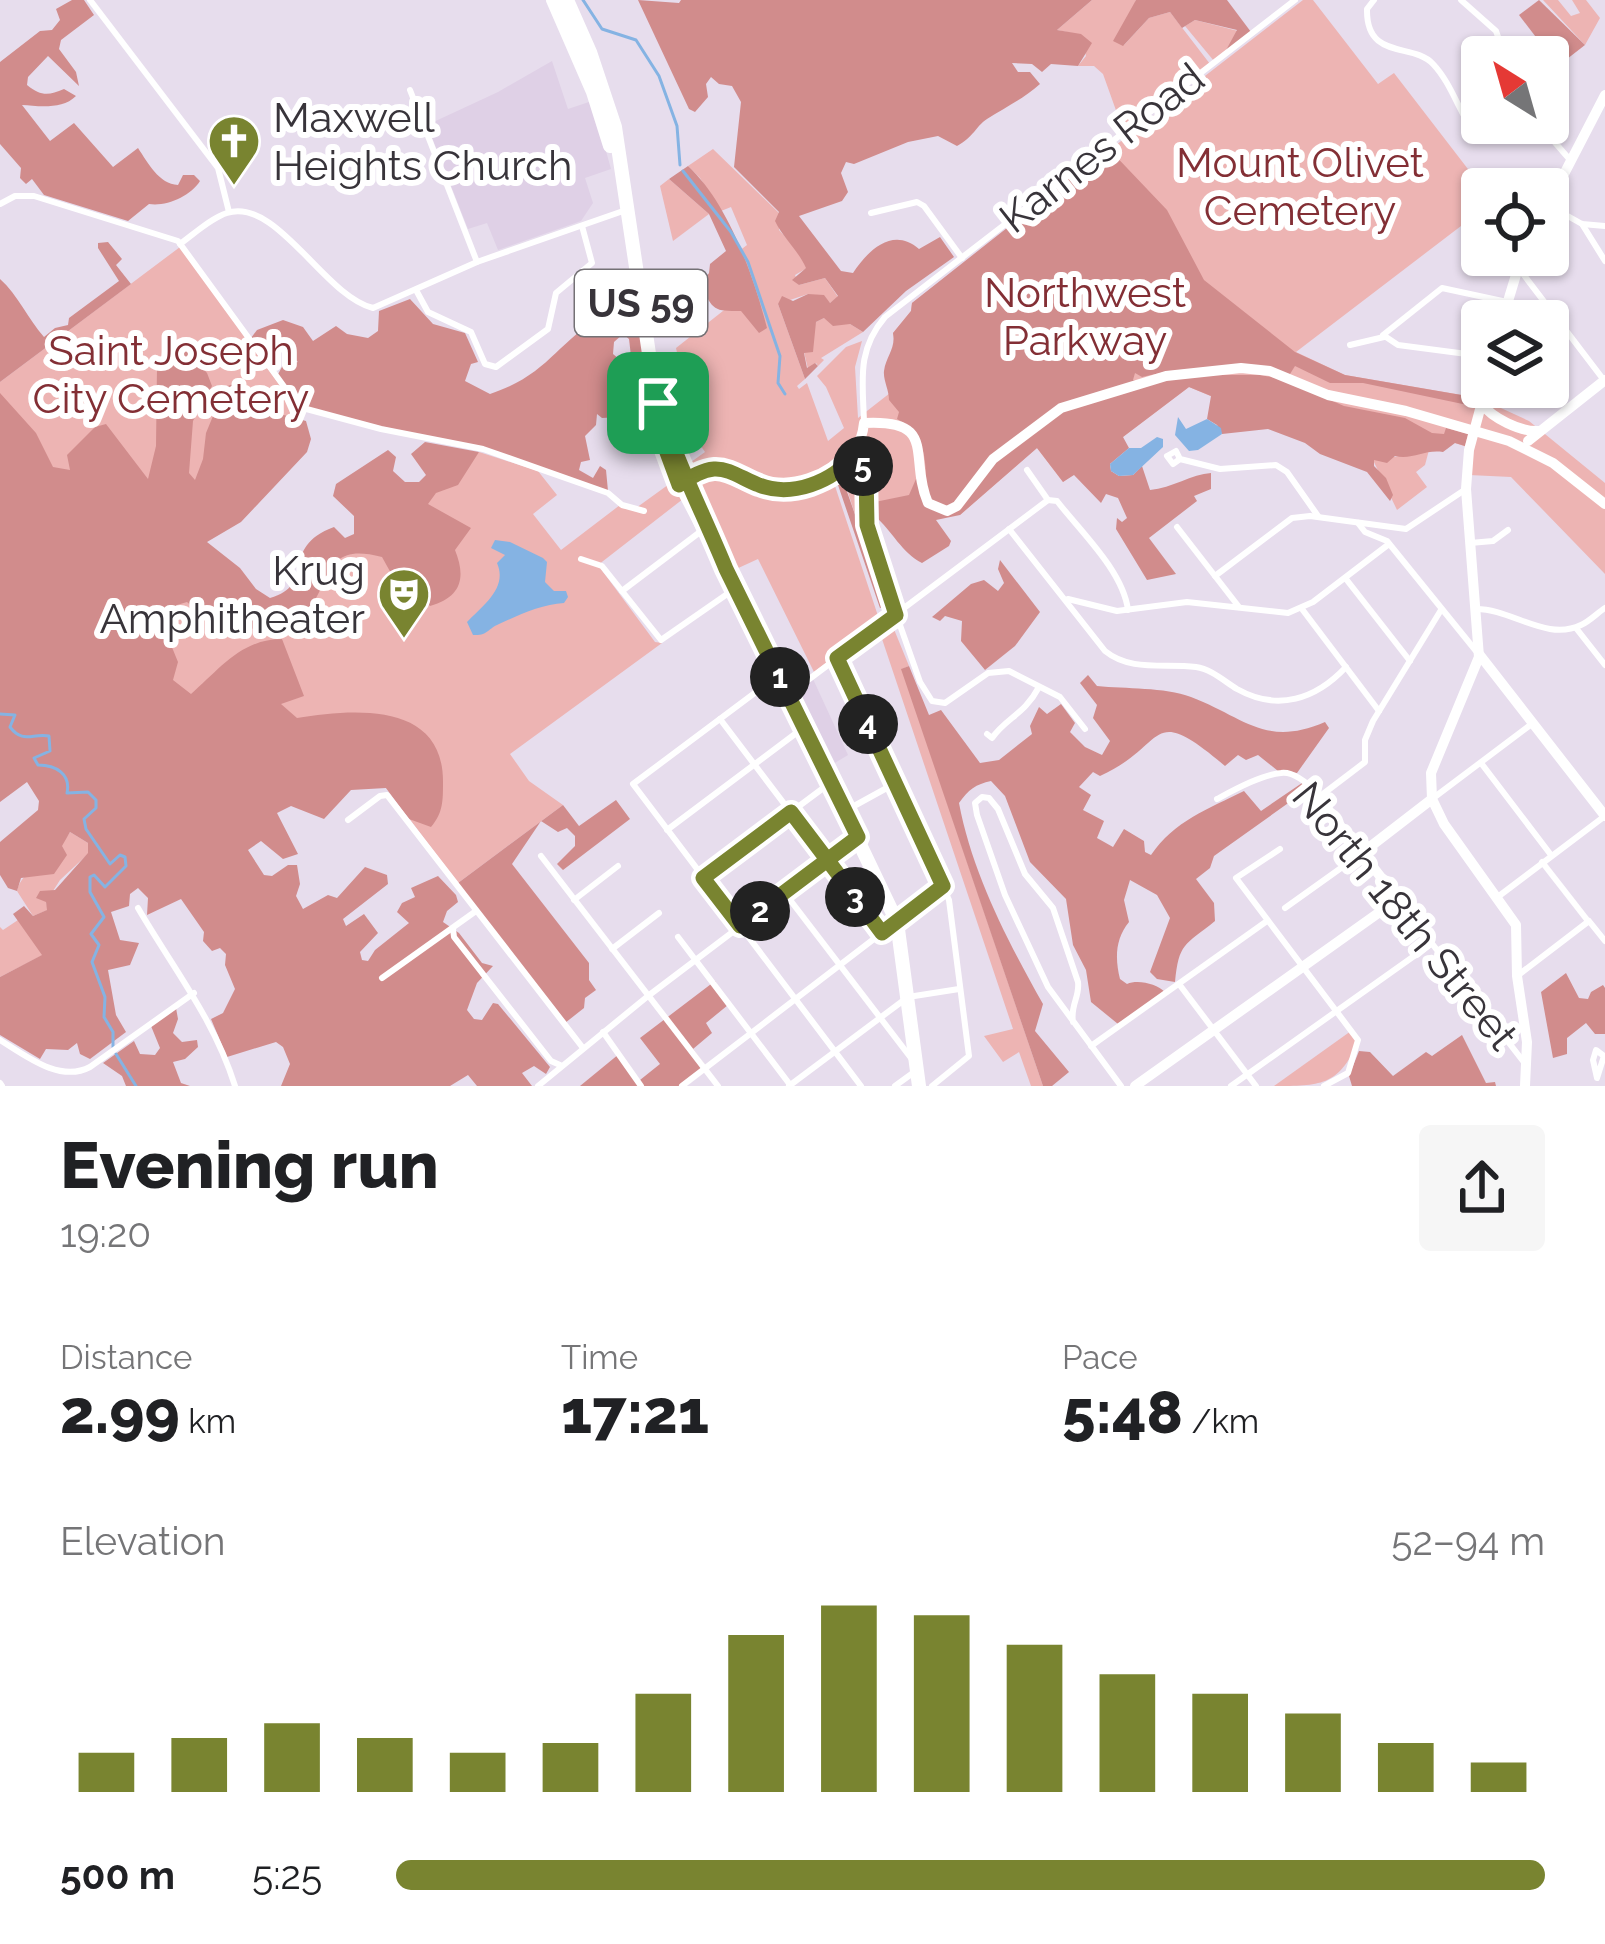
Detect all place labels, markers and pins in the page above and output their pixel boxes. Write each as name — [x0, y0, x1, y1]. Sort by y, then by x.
place label: Maxwell Heights Church — [273, 93, 573, 190]
church icon: Maxwell Heights Church — [206, 113, 262, 187]
pin — [607, 352, 709, 454]
pin: 5 — [833, 436, 893, 496]
place label: Krug Amphitheater — [99, 546, 365, 643]
theatre icon: Krug Amphitheater — [376, 566, 432, 640]
pin: 1 — [750, 647, 810, 707]
pin: 4 — [838, 694, 898, 754]
pin: 3 — [825, 867, 885, 927]
pin: 2 — [730, 881, 790, 941]

